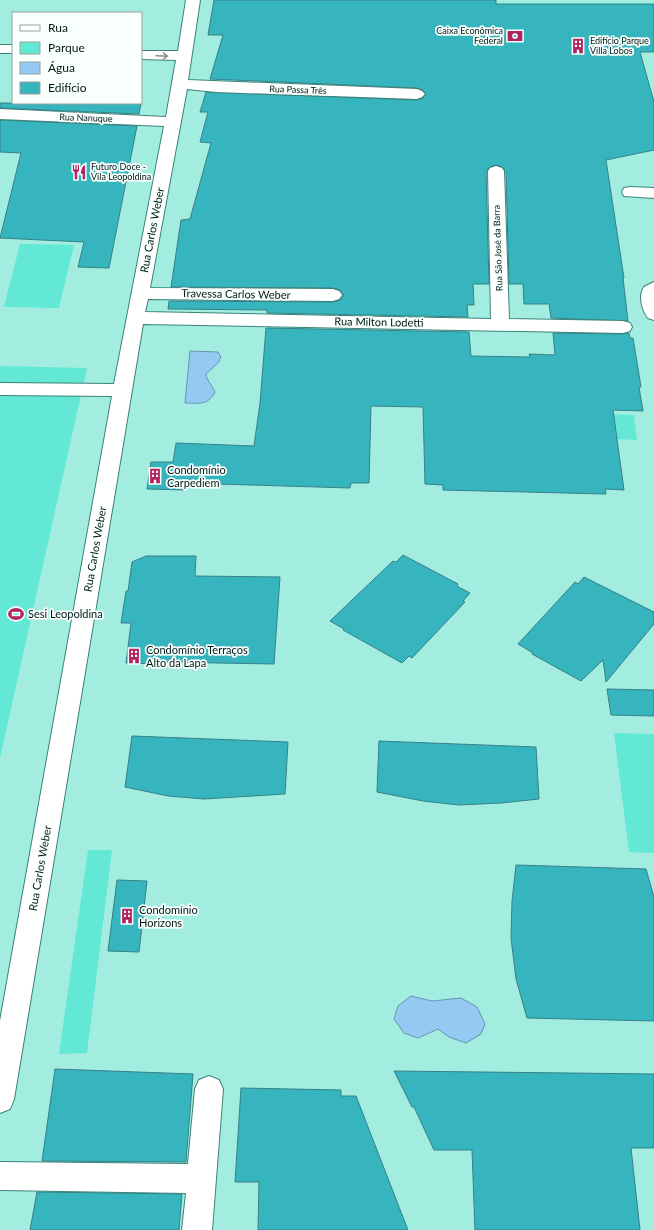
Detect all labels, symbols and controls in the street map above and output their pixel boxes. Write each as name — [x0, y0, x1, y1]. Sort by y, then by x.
legend — [12, 12, 142, 104]
text: Rua — [48, 20, 68, 35]
place label: Caixa Econômica Federal — [436, 25, 503, 46]
bank icon: Caixa Econômica Federal — [506, 27, 524, 45]
place label: Edifício Parque Villa Lobos — [590, 35, 649, 56]
building icon: Edifício Parque Villa Lobos — [569, 37, 587, 55]
text: Parque — [48, 40, 85, 55]
one-way arrow — [155, 52, 168, 59]
text: Água — [48, 60, 75, 75]
text: Edifício — [48, 80, 87, 95]
street label: Rua Passa Três — [269, 83, 327, 96]
street label: Rua Nanuque — [59, 111, 113, 124]
place label: Futuro Doce - Vila Leopoldina — [91, 161, 151, 182]
restaurant icon: Futuro Doce - Vila Leopoldina — [70, 163, 88, 181]
street label: Rua Carlos Weber — [137, 186, 166, 274]
street label: Rua São José da Barra — [490, 205, 505, 291]
street label: Travessa Carlos Weber — [181, 286, 291, 301]
street label: Rua Milton Lodetti — [334, 314, 424, 329]
place label: Condomínio Carpediem — [167, 463, 226, 489]
building icon: Condomínio Carpediem — [146, 467, 164, 485]
street label: Rua Carlos Weber — [81, 505, 108, 593]
sports icon: Sesi Leopoldina — [7, 605, 25, 623]
place label: Sesi Leopoldina — [28, 607, 103, 620]
place label: Condomínio Terraços Alto da Lapa — [146, 643, 248, 669]
building icon: Condomínio Terraços Alto da Lapa — [125, 647, 143, 665]
street label: Rua Carlos Weber — [26, 824, 53, 912]
place label: Condomínio Horizons — [139, 903, 198, 929]
building icon: Condomínio Horizons — [118, 907, 136, 925]

